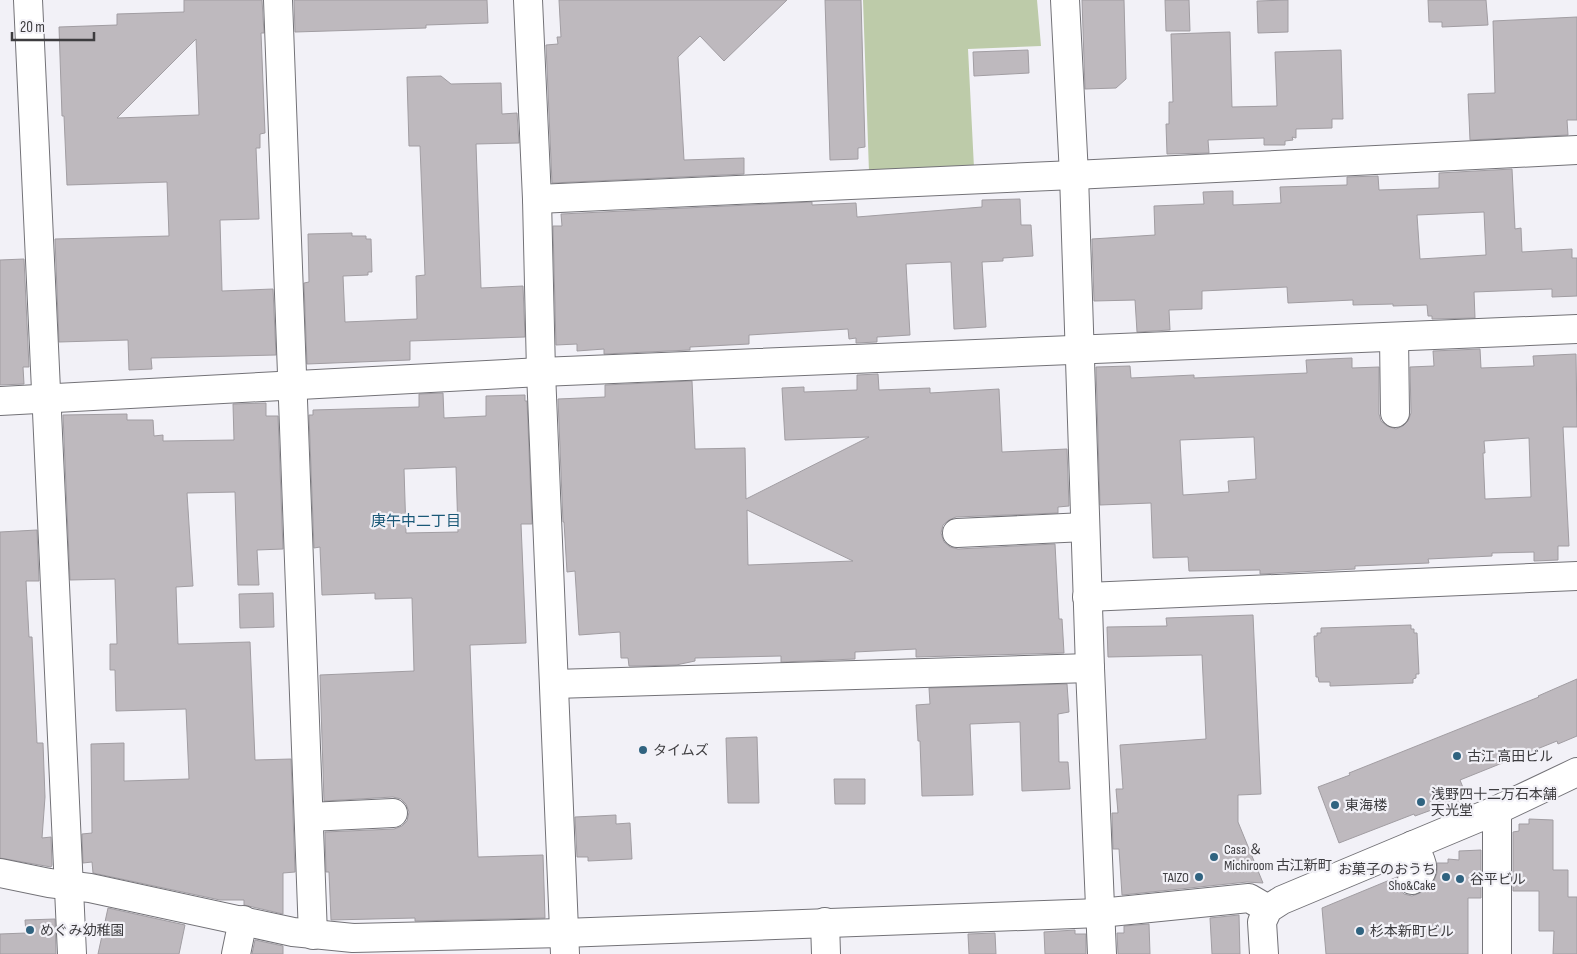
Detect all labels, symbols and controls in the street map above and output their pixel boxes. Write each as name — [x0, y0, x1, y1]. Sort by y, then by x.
scale bar — [12, 10, 95, 42]
text: 20 m — [20, 18, 45, 37]
district label: 庚午中二丁目 — [371, 512, 461, 531]
place label: タイムズ — [653, 742, 709, 759]
marker: タイムズ — [637, 744, 649, 756]
place label: 古江 高田ビル — [1467, 748, 1553, 765]
marker: 古江 高田ビル — [1451, 750, 1463, 762]
place label: 浅野四十二万石本舗 天光堂 — [1431, 786, 1557, 819]
marker: 浅野四十二万石本舗 天光堂 — [1415, 796, 1427, 808]
place label: 東海楼 — [1345, 797, 1388, 814]
marker: 東海楼 — [1329, 799, 1341, 811]
place label: Casa ＆ Michiroom 古江新町 — [1224, 841, 1332, 874]
marker: Casa ＆ Michiroom 古江新町 — [1208, 851, 1220, 863]
place label: お菓子のおうち Sho&Cake — [1338, 861, 1436, 894]
place label: TAIZO — [1163, 869, 1189, 886]
marker: TAIZO — [1193, 871, 1205, 883]
marker: お菓子のおうち Sho&Cake — [1440, 871, 1452, 883]
place label: 谷平ビル — [1470, 871, 1526, 888]
marker: 谷平ビル — [1454, 873, 1466, 885]
place label: めぐみ幼稚園 — [40, 922, 124, 939]
place label: 杉本新町ビル — [1370, 923, 1454, 940]
marker: めぐみ幼稚園 — [24, 924, 36, 936]
marker: 杉本新町ビル — [1354, 925, 1366, 937]

